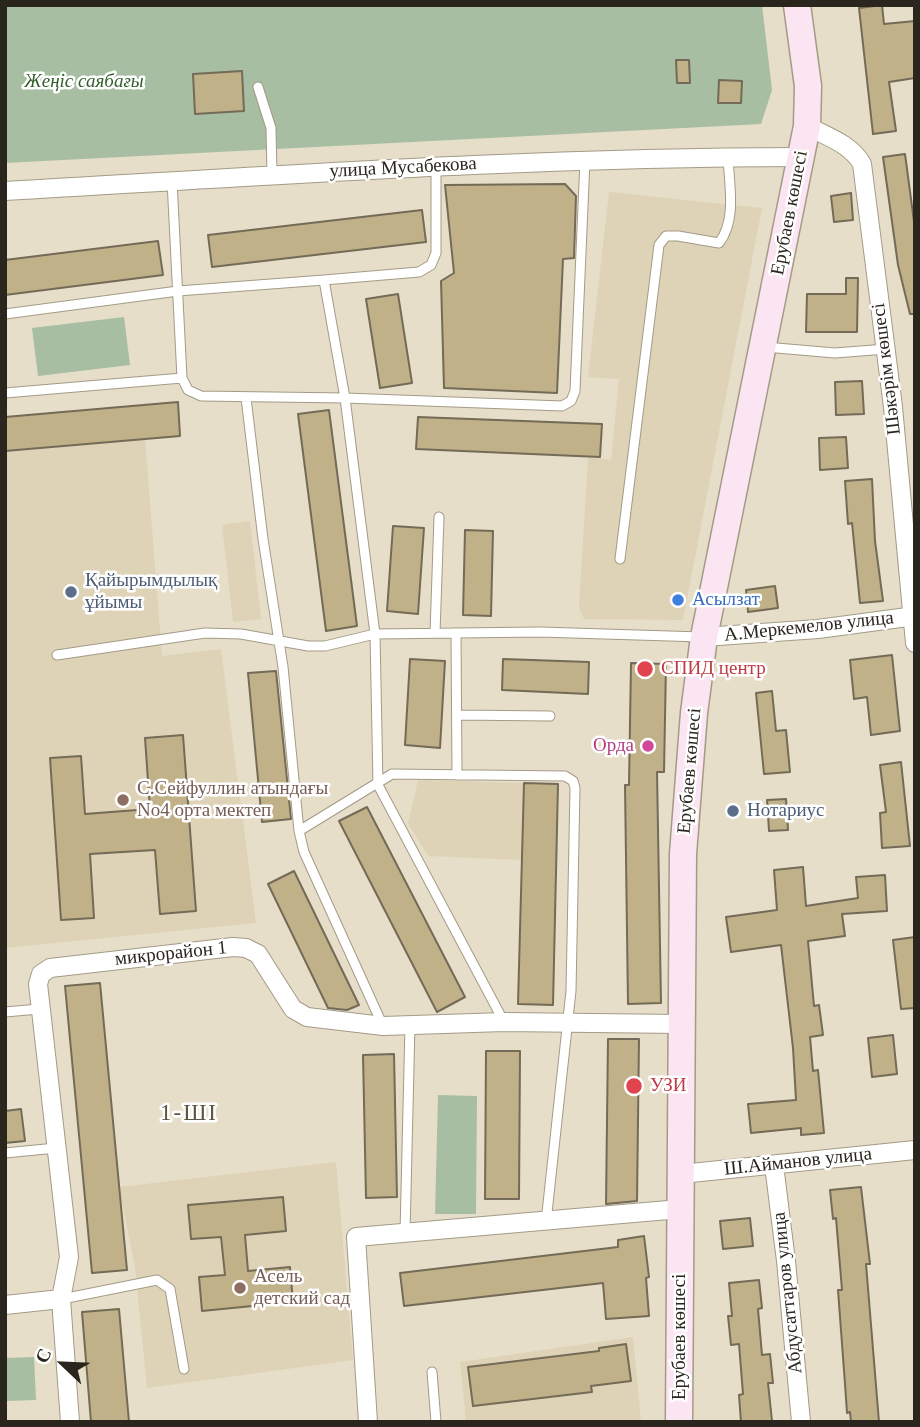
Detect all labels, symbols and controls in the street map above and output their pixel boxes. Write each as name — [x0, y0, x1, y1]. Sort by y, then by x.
park label: Жеңіс саябағы — [24, 71, 144, 93]
street label: Ерубаев көшесі — [767, 149, 813, 277]
street label: улица Мусабекова — [329, 153, 477, 183]
street label: Шәкәрім көшесі — [868, 302, 906, 436]
place label: Қайырымдылық ұйымы — [85, 570, 217, 614]
marker: Қайырымдылық ұйымы — [63, 584, 79, 600]
place label: Асылзат — [692, 589, 760, 611]
marker: Асылзат — [670, 592, 686, 608]
street label: А.Меркемелов улица — [723, 607, 895, 647]
place label: СПИД центр — [661, 658, 766, 680]
marker: СПИД центр — [635, 659, 655, 679]
street label: Ерубаев көшесі — [673, 707, 707, 835]
place label: Орда — [593, 735, 634, 757]
marker: Орда — [640, 738, 656, 754]
place label: С.Сейфуллин атындағы No4 орта мектеп — [137, 778, 328, 822]
marker: С.Сейфуллин атындағы No4 орта мектеп — [115, 792, 131, 808]
place label: Нотариус — [747, 800, 825, 822]
marker: Нотариус — [725, 803, 741, 819]
street label: микрорайон 1 — [114, 937, 228, 971]
place label: УЗИ — [650, 1075, 686, 1097]
marker: УЗИ — [624, 1076, 644, 1096]
district label: 1-ШІ — [160, 1100, 218, 1128]
street label: Ш.Айманов улица — [723, 1143, 873, 1181]
street label: Абдусаттаров улица — [768, 1211, 808, 1375]
place label: Асель детский сад — [254, 1266, 350, 1310]
street label: Ерубаев көшесі — [669, 1274, 691, 1400]
marker: Асель детский сад — [232, 1280, 248, 1296]
north arrow — [28, 1329, 98, 1399]
text: С — [31, 1345, 56, 1366]

